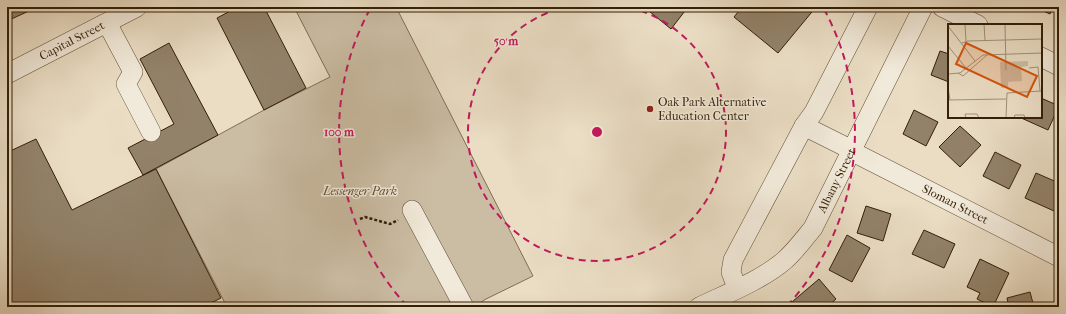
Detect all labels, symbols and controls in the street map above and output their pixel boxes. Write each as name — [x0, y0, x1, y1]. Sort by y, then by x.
street label: Capital Street — [37, 18, 107, 63]
inset map — [948, 24, 1042, 118]
text: 50 m — [494, 34, 519, 48]
place label: Oak Park Alternative Education Center — [658, 95, 766, 123]
marker: Oak Park Alternative Education Center — [645, 104, 655, 114]
text: 100 m — [324, 125, 355, 139]
centre of rings — [590, 125, 604, 139]
street label: Albany Street — [814, 145, 859, 216]
street label: Sloman Street — [920, 181, 991, 227]
park label: Lessenger Park — [322, 184, 397, 198]

